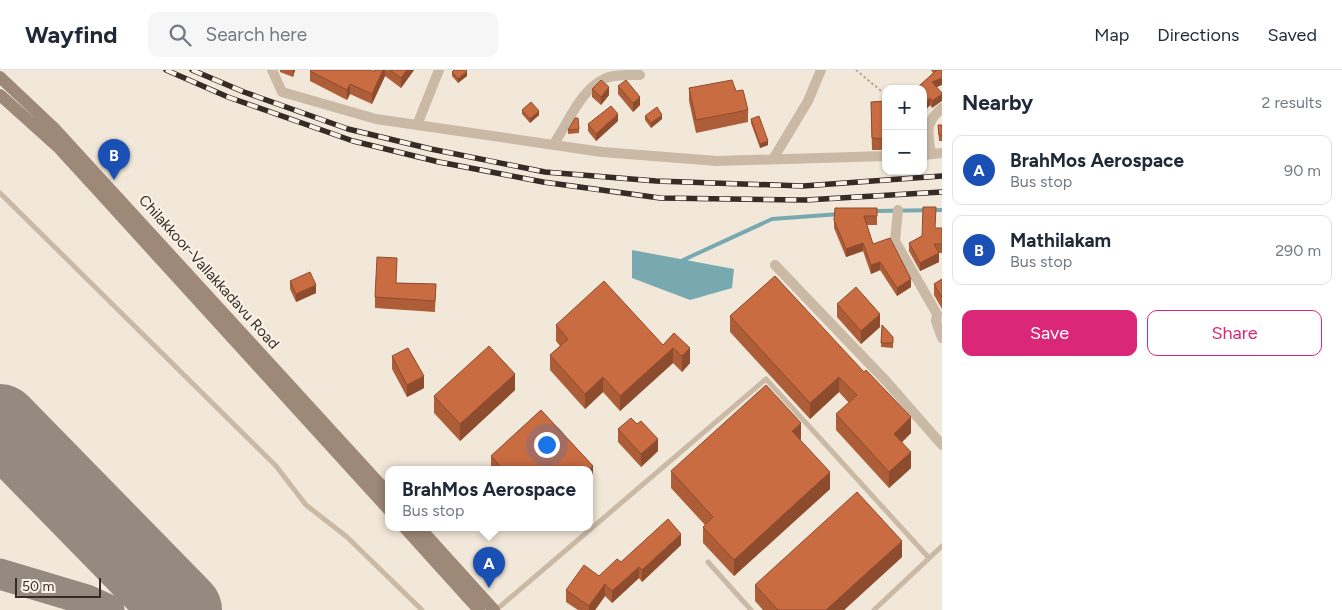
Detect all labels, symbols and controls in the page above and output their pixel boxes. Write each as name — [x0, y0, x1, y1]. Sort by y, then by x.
search box — [148, 12, 498, 57]
text: Wayfind — [25, 20, 118, 49]
icon: search — [166, 21, 194, 49]
text: Search here — [206, 23, 307, 46]
text: Map — [1094, 24, 1129, 46]
text: Directions — [1157, 24, 1239, 46]
text: Saved — [1267, 24, 1317, 46]
map controls — [882, 85, 927, 175]
button: + — [882, 85, 927, 130]
text: Nearby — [962, 90, 1033, 115]
text: 2 results — [1262, 93, 1322, 112]
button: − — [882, 130, 927, 175]
pin: B — [98, 139, 130, 180]
text: BrahMos Aerospace — [1010, 149, 1184, 172]
text: A — [973, 161, 985, 180]
text: 90 m — [1284, 161, 1321, 180]
text: Bus stop — [1010, 172, 1072, 191]
street label: Chilakkoor-Vallakkadavu Road — [135, 191, 283, 353]
text: Mathilakam — [1010, 229, 1111, 252]
text: B — [974, 241, 984, 260]
text: 290 m — [1275, 241, 1321, 260]
text: Bus stop — [1010, 252, 1072, 271]
button: Save — [962, 310, 1137, 356]
button: Share — [1147, 310, 1322, 356]
your location — [534, 432, 560, 458]
popup — [385, 466, 593, 531]
text: BrahMos Aerospace — [402, 478, 576, 501]
text: Bus stop — [402, 501, 464, 520]
pin: A — [473, 547, 505, 588]
scale bar — [15, 575, 101, 598]
text: 50 m — [22, 578, 54, 595]

